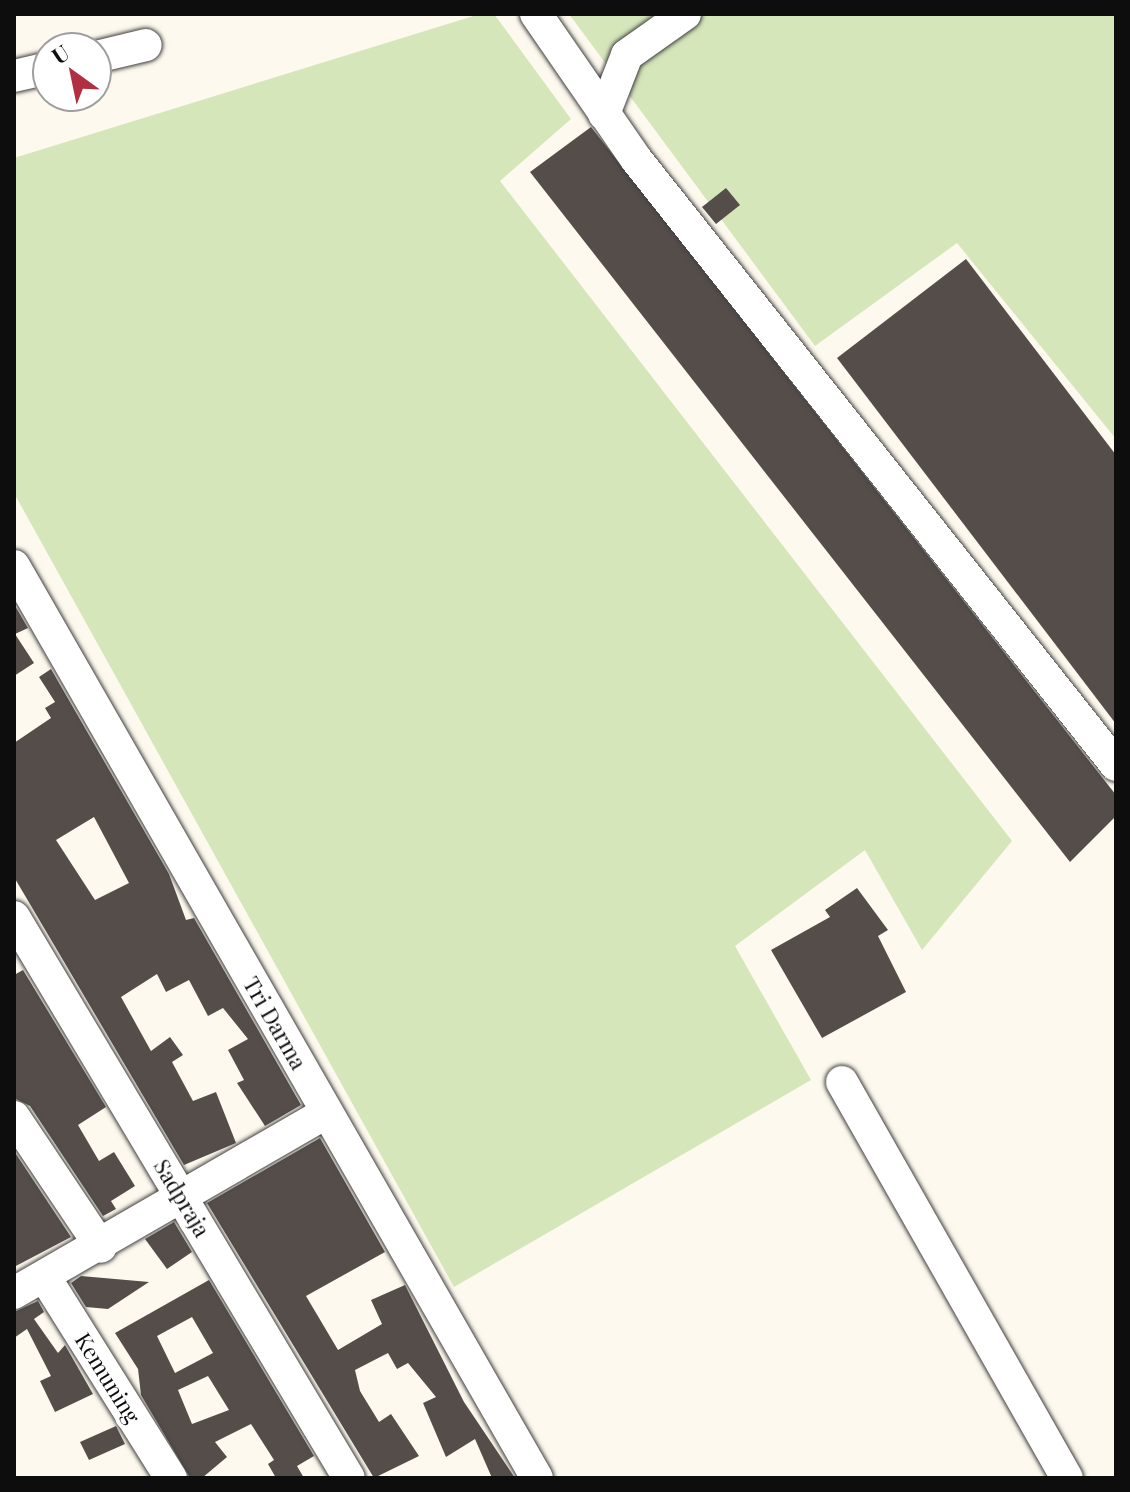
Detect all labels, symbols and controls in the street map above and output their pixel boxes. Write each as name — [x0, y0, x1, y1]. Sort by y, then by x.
north arrow — [32, 32, 112, 112]
text: U — [45, 37, 75, 70]
street label: Tri Darma — [238, 972, 312, 1074]
street label: Sadpraja — [149, 1154, 215, 1242]
street label: Kemuning — [70, 1328, 146, 1428]

